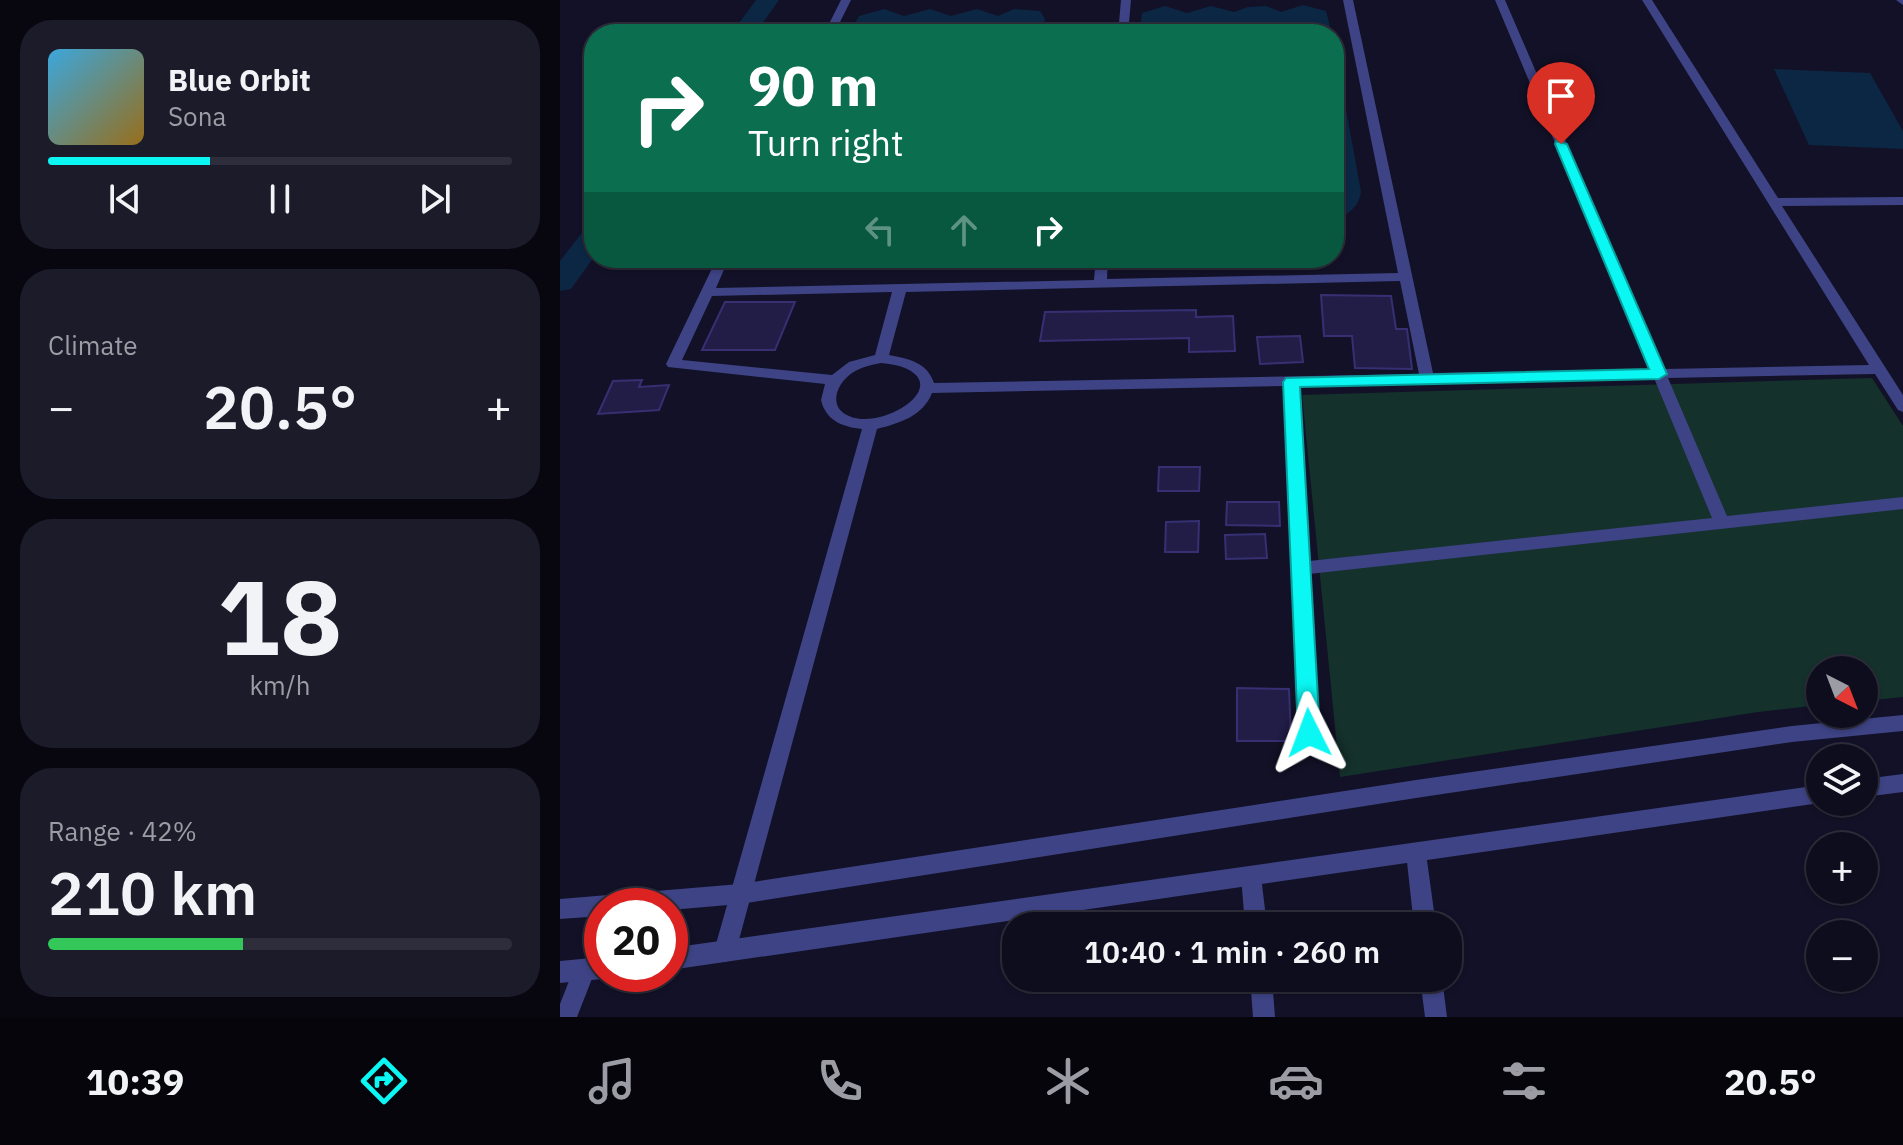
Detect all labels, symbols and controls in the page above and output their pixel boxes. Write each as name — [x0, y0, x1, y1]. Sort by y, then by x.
text: 90 m — [748, 49, 878, 121]
icon: right — [616, 56, 720, 160]
text: Blue Orbit — [168, 60, 311, 99]
pin — [1527, 62, 1595, 144]
icon: arrive — [1539, 74, 1583, 118]
text: Sona — [168, 99, 226, 133]
text: Turn right — [748, 119, 904, 166]
icon: previous — [103, 177, 147, 221]
icon: pause — [258, 177, 302, 221]
icon: next — [413, 177, 457, 221]
icon: left — [858, 208, 902, 252]
icon: ahead — [942, 208, 986, 252]
icon: right — [1026, 208, 1070, 252]
text: Climate — [48, 328, 138, 362]
text: 20.5° — [203, 367, 357, 446]
text: − — [48, 378, 74, 435]
text: + — [486, 378, 512, 435]
text: 18 — [218, 548, 342, 684]
north arrow — [1806, 656, 1878, 728]
map controls — [1806, 656, 1878, 992]
text: km/h — [249, 668, 311, 702]
position arrow — [1267, 691, 1351, 775]
button: layers — [1806, 744, 1878, 816]
text: Range · 42% — [48, 814, 197, 848]
button: + — [1806, 832, 1878, 904]
text: 210 km — [48, 853, 257, 932]
speed limit sign: 20 — [584, 888, 688, 992]
button: − — [1806, 920, 1878, 992]
text: 10:40 · 1 min · 260 m — [1084, 932, 1380, 971]
icon: directions — [356, 1053, 412, 1109]
icon: music — [584, 1053, 640, 1109]
icon: phone — [812, 1053, 868, 1109]
icon: climate — [1040, 1053, 1096, 1109]
icon: car — [1268, 1053, 1324, 1109]
icon: filters — [1496, 1053, 1552, 1109]
text: 10:39 — [86, 1058, 184, 1105]
text: 20.5° — [1724, 1058, 1817, 1105]

